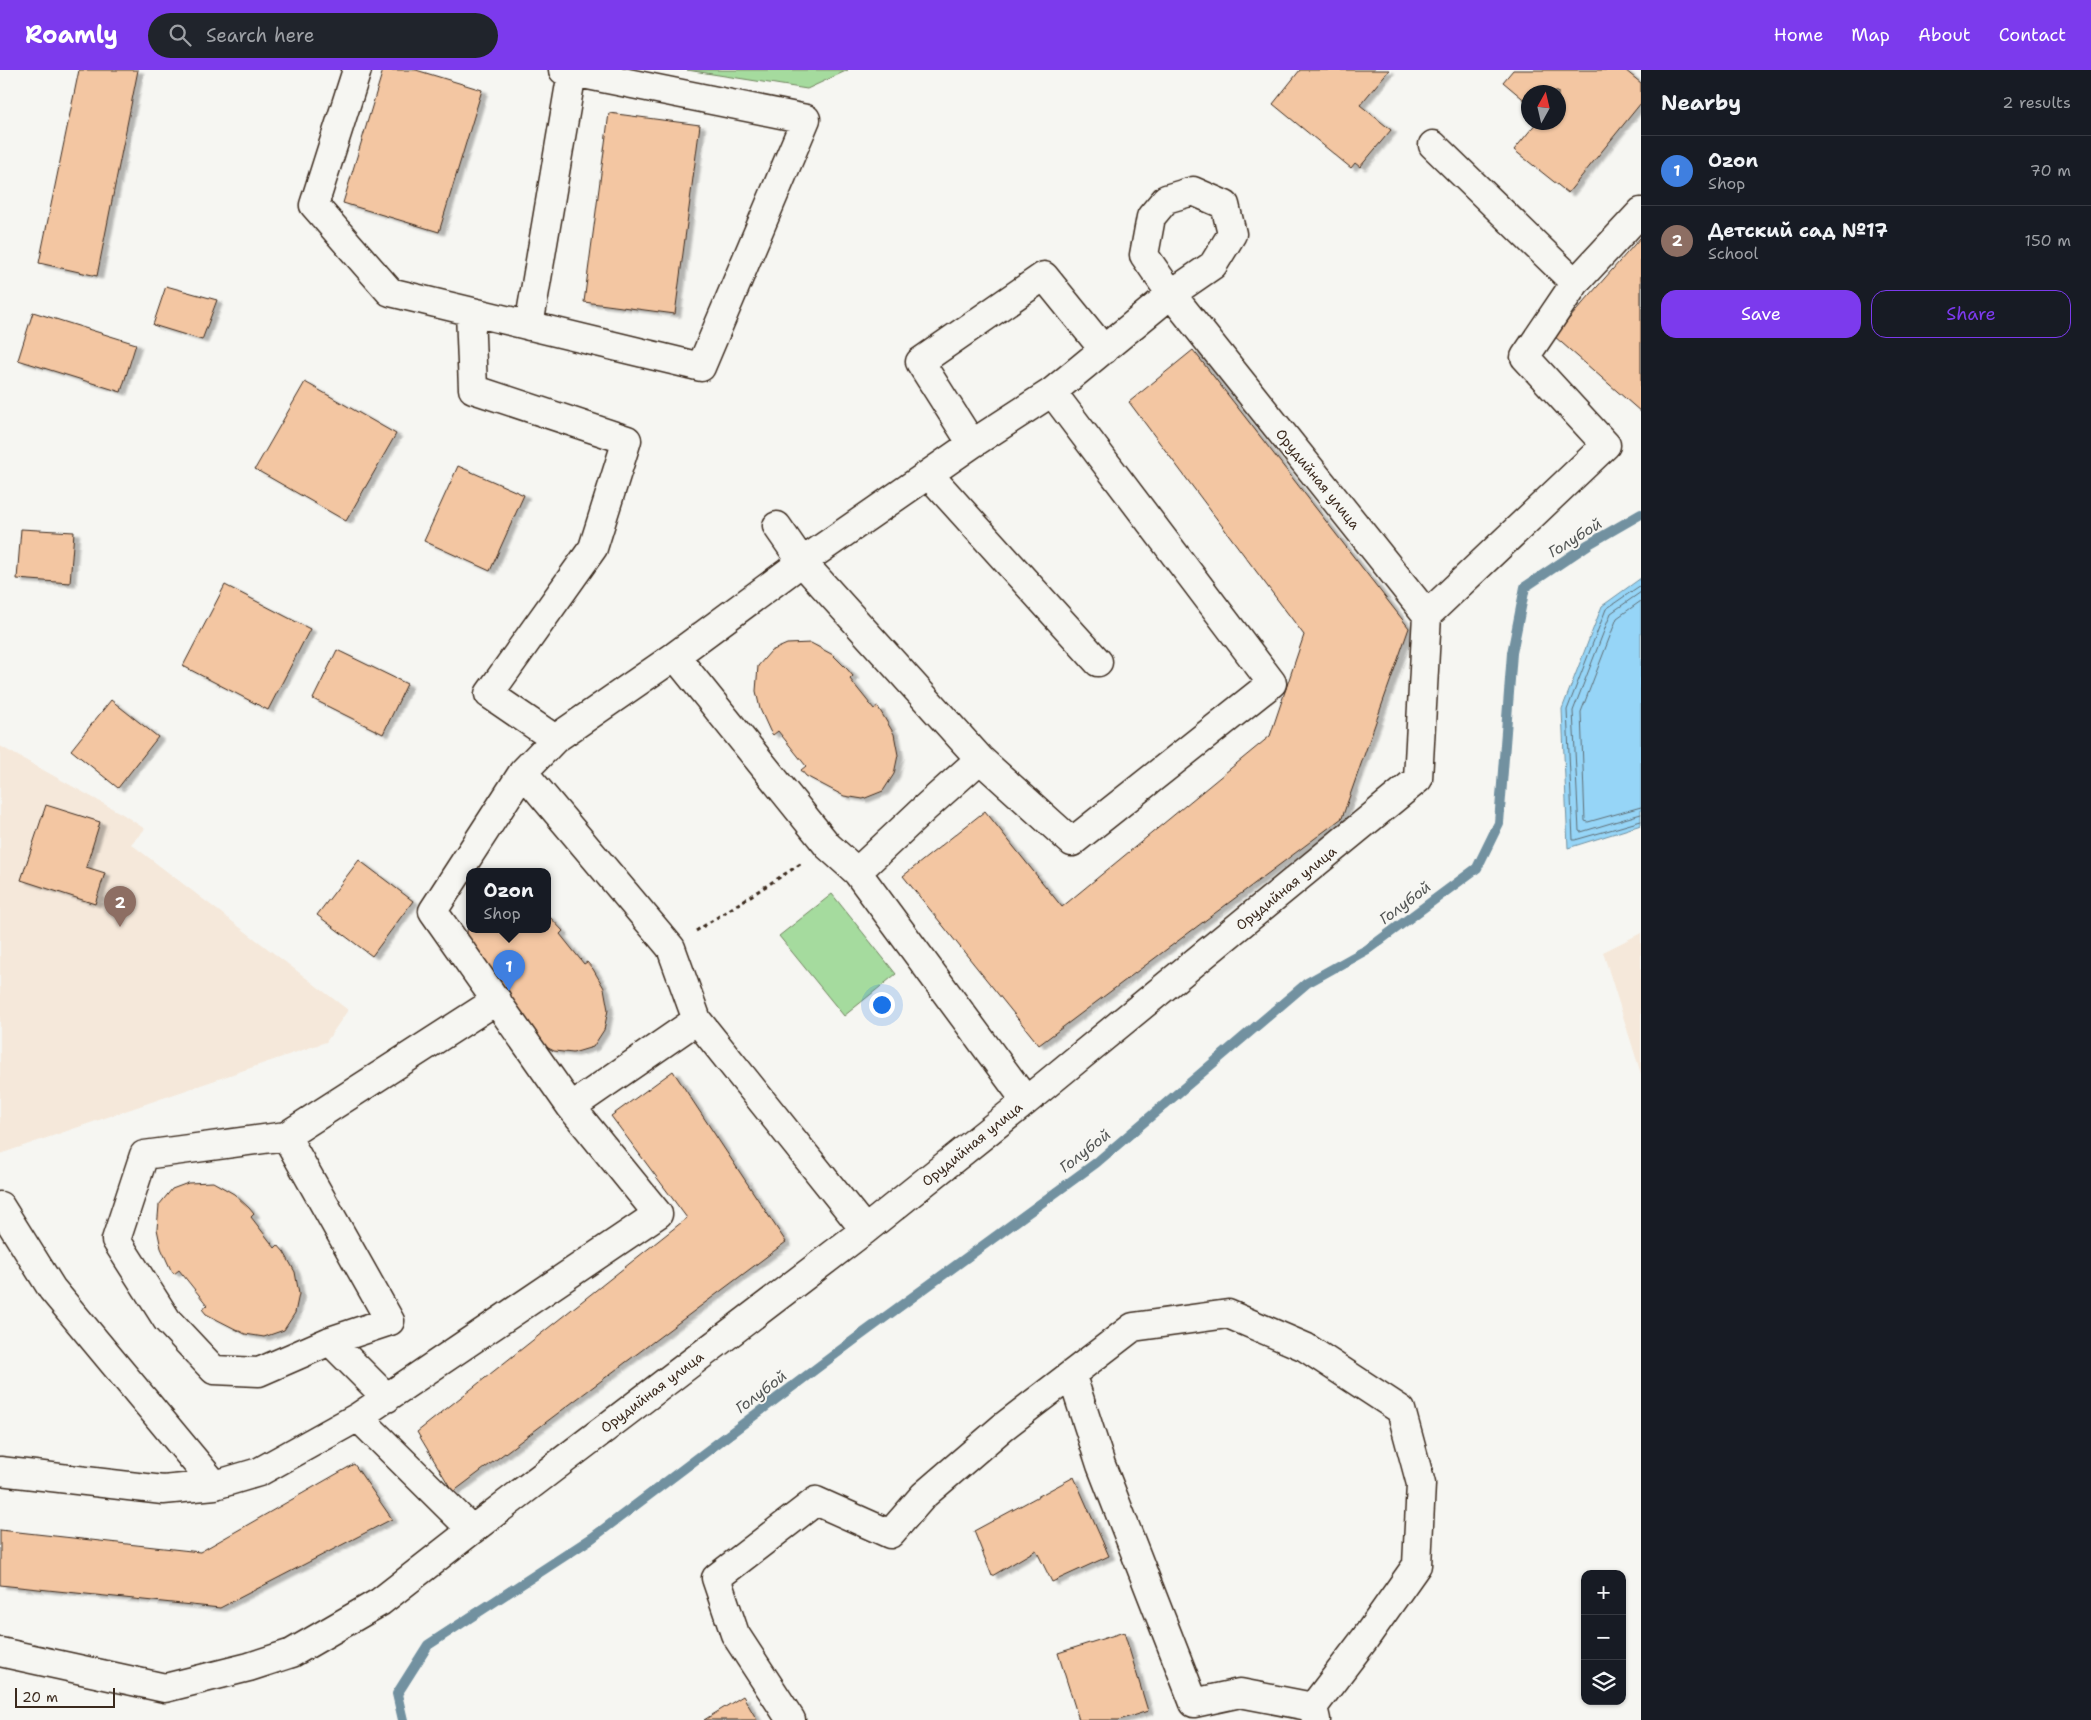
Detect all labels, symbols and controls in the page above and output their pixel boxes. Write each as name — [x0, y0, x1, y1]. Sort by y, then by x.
search box — [148, 13, 498, 58]
text: Roamly — [25, 19, 118, 51]
icon: search — [166, 21, 194, 49]
text: Search here — [206, 23, 315, 48]
text: Home — [1774, 23, 1823, 47]
text: Map — [1851, 23, 1890, 47]
text: About — [1918, 23, 1971, 47]
text: Contact — [1999, 23, 2066, 47]
north arrow — [1521, 85, 1566, 130]
text: Nearby — [1661, 89, 1741, 117]
text: 2 results — [2002, 92, 2071, 113]
text: Ozon — [1708, 148, 1758, 173]
text: 1 — [1673, 160, 1681, 181]
text: 70 m — [2030, 160, 2071, 181]
text: Shop — [1708, 173, 1745, 194]
text: Детский сад №17 — [1708, 218, 1888, 243]
text: 2 — [1671, 230, 1683, 251]
text: 150 m — [2024, 230, 2071, 251]
text: School — [1708, 243, 1758, 264]
button: Save — [1661, 290, 1861, 338]
button: Share — [1871, 290, 2071, 338]
street label: Орудийная улица — [1272, 425, 1364, 533]
water label: Голубой — [1544, 514, 1606, 562]
street label: Орудийная улица — [1232, 842, 1340, 934]
popup — [466, 868, 551, 933]
water label: Голубой — [1375, 877, 1435, 929]
text: Ozon — [483, 878, 534, 903]
pin: 2 — [104, 886, 136, 927]
text: Shop — [483, 903, 521, 924]
pin: 1 — [493, 950, 525, 991]
your location — [869, 992, 895, 1018]
street label: Орудийная улица — [918, 1098, 1026, 1190]
water label: Голубой — [1055, 1125, 1115, 1177]
street label: Орудийная улица — [597, 1347, 707, 1437]
water label: Голубой — [731, 1366, 791, 1418]
map controls — [1581, 1570, 1626, 1705]
button: + — [1581, 1570, 1626, 1615]
button: − — [1581, 1615, 1626, 1660]
button: layers — [1581, 1660, 1626, 1705]
scale bar — [15, 1685, 115, 1708]
text: 20 m — [22, 1688, 58, 1706]

